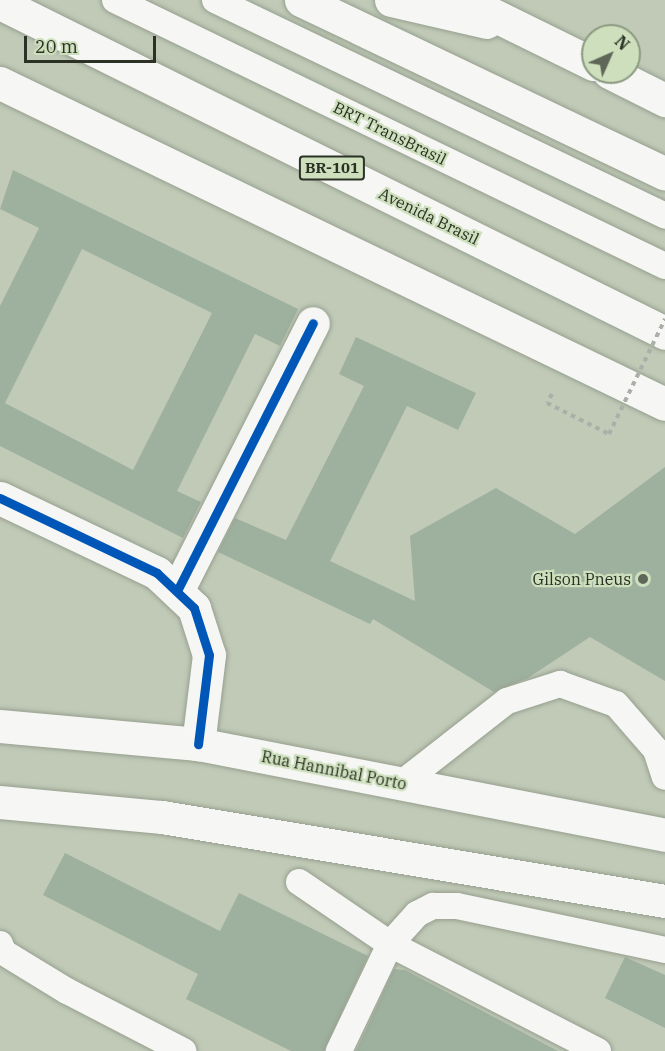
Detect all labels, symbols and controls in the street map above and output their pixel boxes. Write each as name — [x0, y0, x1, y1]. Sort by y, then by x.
scale bar — [27, 24, 159, 62]
north arrow — [581, 24, 641, 84]
text: N — [611, 31, 634, 54]
text: 20 m — [35, 35, 78, 58]
street label: BRT TransBrasil — [330, 97, 450, 169]
road number: BR-101 — [298, 156, 366, 180]
street label: Avenida Brasil — [376, 183, 482, 249]
place label: Gilson Pneus — [533, 569, 631, 589]
marker: Gilson Pneus — [636, 572, 650, 586]
street label: Rua Hannibal Porto — [260, 747, 408, 793]

